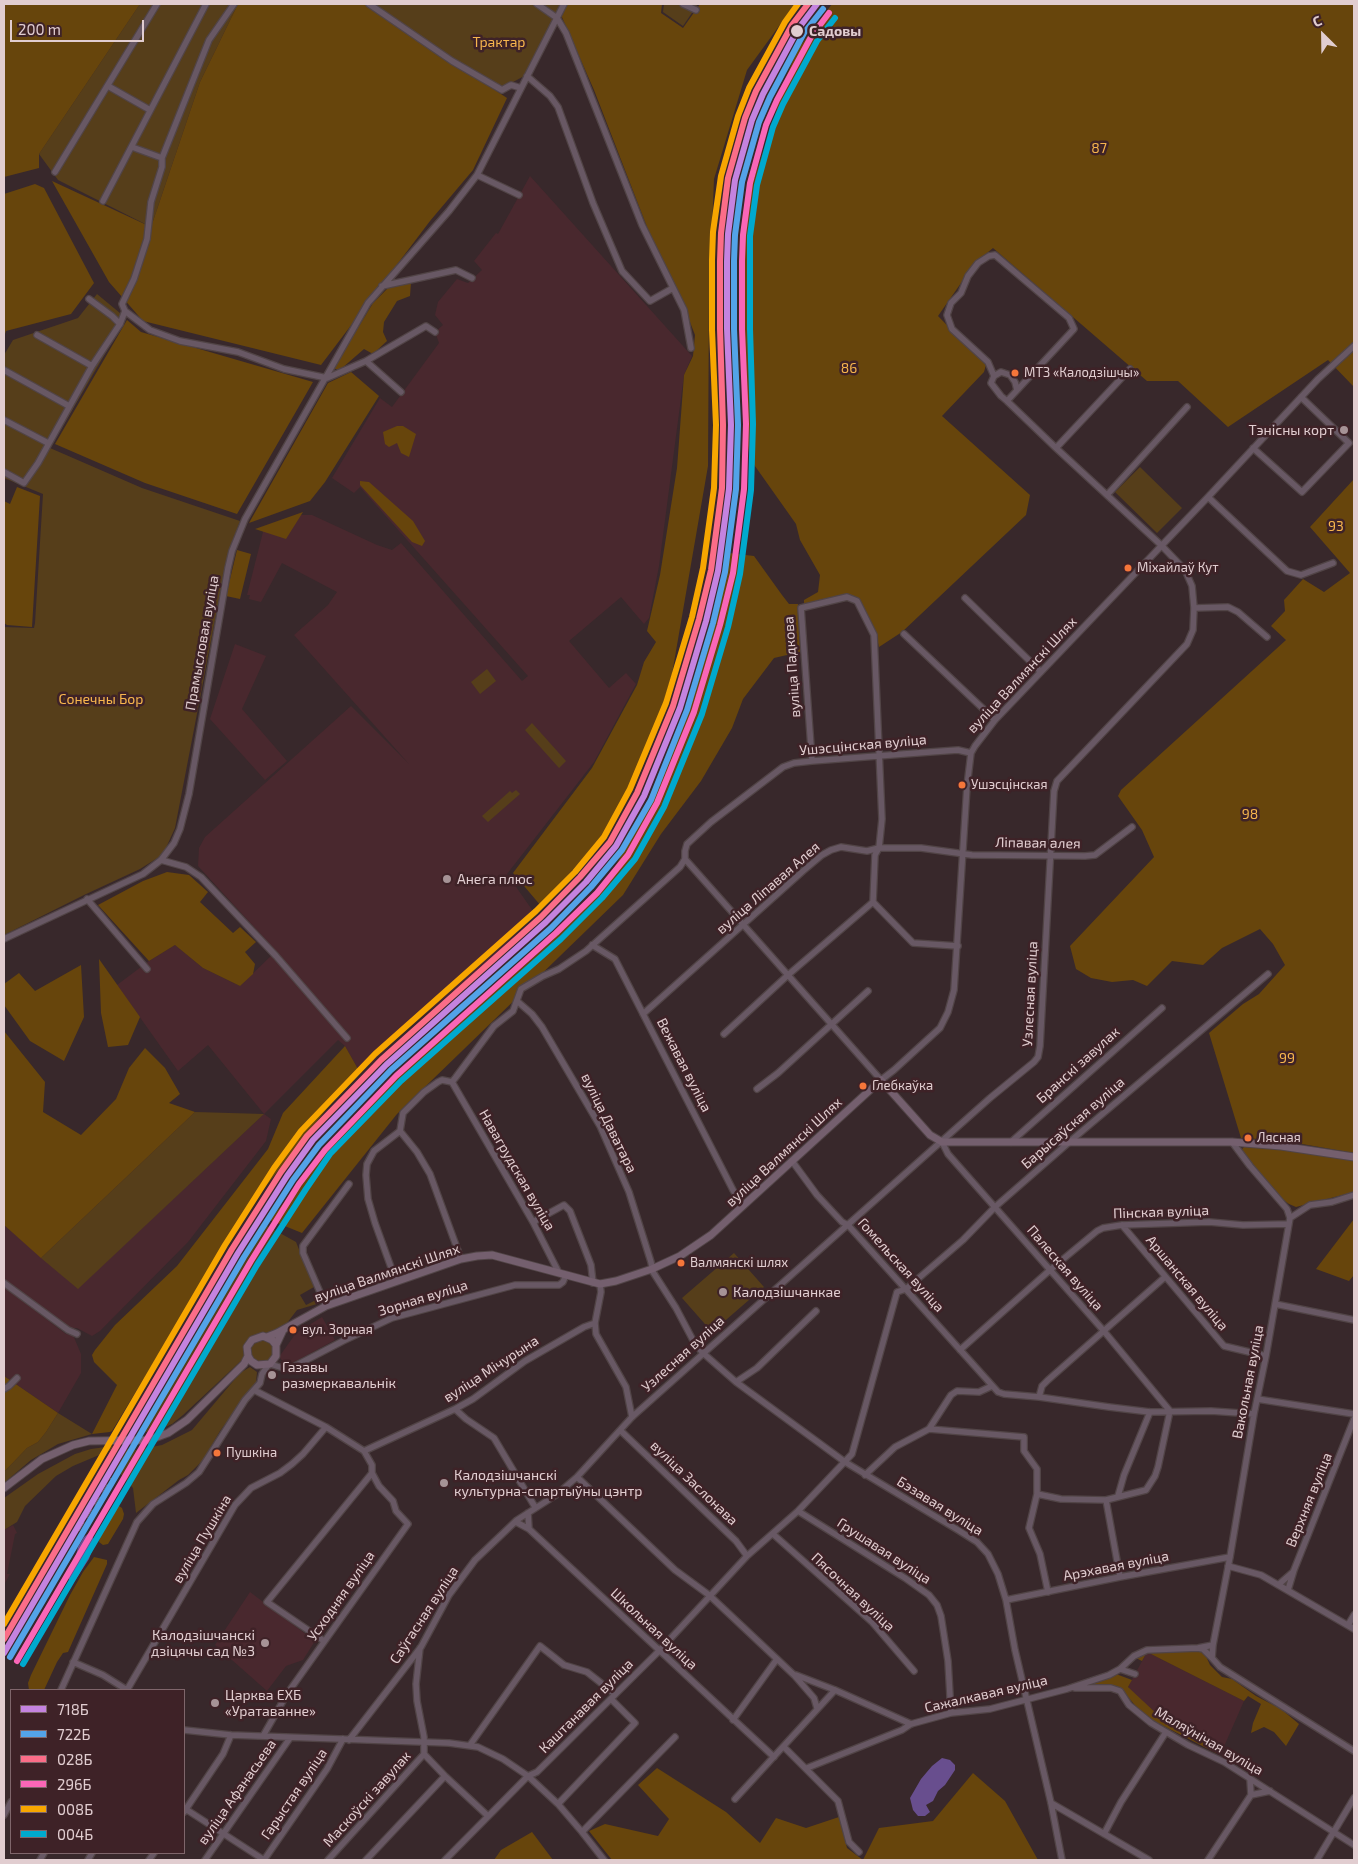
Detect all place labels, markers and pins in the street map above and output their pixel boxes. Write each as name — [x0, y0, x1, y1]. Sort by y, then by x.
marker: Садовы — [789, 23, 805, 39]
place label: Садовы — [809, 23, 861, 39]
place label: МТЗ «Калодзішчы» — [1024, 365, 1139, 381]
marker: МТЗ «Калодзішчы» — [1010, 368, 1020, 378]
place label: Тэнісны корт — [1248, 422, 1334, 438]
marker: Тэнісны корт — [1338, 424, 1350, 436]
place label: Міхайлаў Кут — [1137, 560, 1219, 576]
marker: Міхайлаў Кут — [1123, 563, 1133, 573]
place label: Ушэсцінская — [971, 777, 1048, 793]
marker: Ушэсцінская — [957, 780, 967, 790]
place label: Анега плюс — [457, 871, 533, 887]
marker: Анега плюс — [441, 873, 453, 885]
place label: Глебкаўка — [872, 1078, 933, 1094]
marker: Глебкаўка — [858, 1081, 868, 1091]
place label: Лясная — [1257, 1130, 1301, 1146]
marker: Лясная — [1243, 1133, 1253, 1143]
place label: Валмянскі шлях — [690, 1255, 788, 1271]
marker: Валмянскі шлях — [676, 1258, 686, 1268]
place label: Калодзішчанкае — [733, 1284, 841, 1300]
marker: Калодзішчанкае — [717, 1286, 729, 1298]
place label: вул. Зорная — [302, 1322, 373, 1338]
marker: вул. Зорная — [288, 1325, 298, 1335]
place label: Газавы размеркавальнік — [282, 1359, 396, 1391]
marker: Газавы размеркавальнік — [266, 1369, 278, 1381]
place label: Пушкіна — [226, 1445, 277, 1461]
marker: Пушкіна — [212, 1448, 222, 1458]
place label: Калодзішчанскі культурна-спартыўны цэнтр — [454, 1467, 642, 1500]
marker: Калодзішчанскі культурна-спартыўны цэнтр — [438, 1477, 450, 1489]
place label: Калодзішчанскі дзіцячы сад №3 — [151, 1627, 255, 1660]
marker: Калодзішчанскі дзіцячы сад №3 — [259, 1637, 271, 1649]
place label: Царква ЕХБ «Уратаванне» — [225, 1687, 316, 1720]
marker: Царква ЕХБ «Уратаванне» — [209, 1697, 221, 1709]

